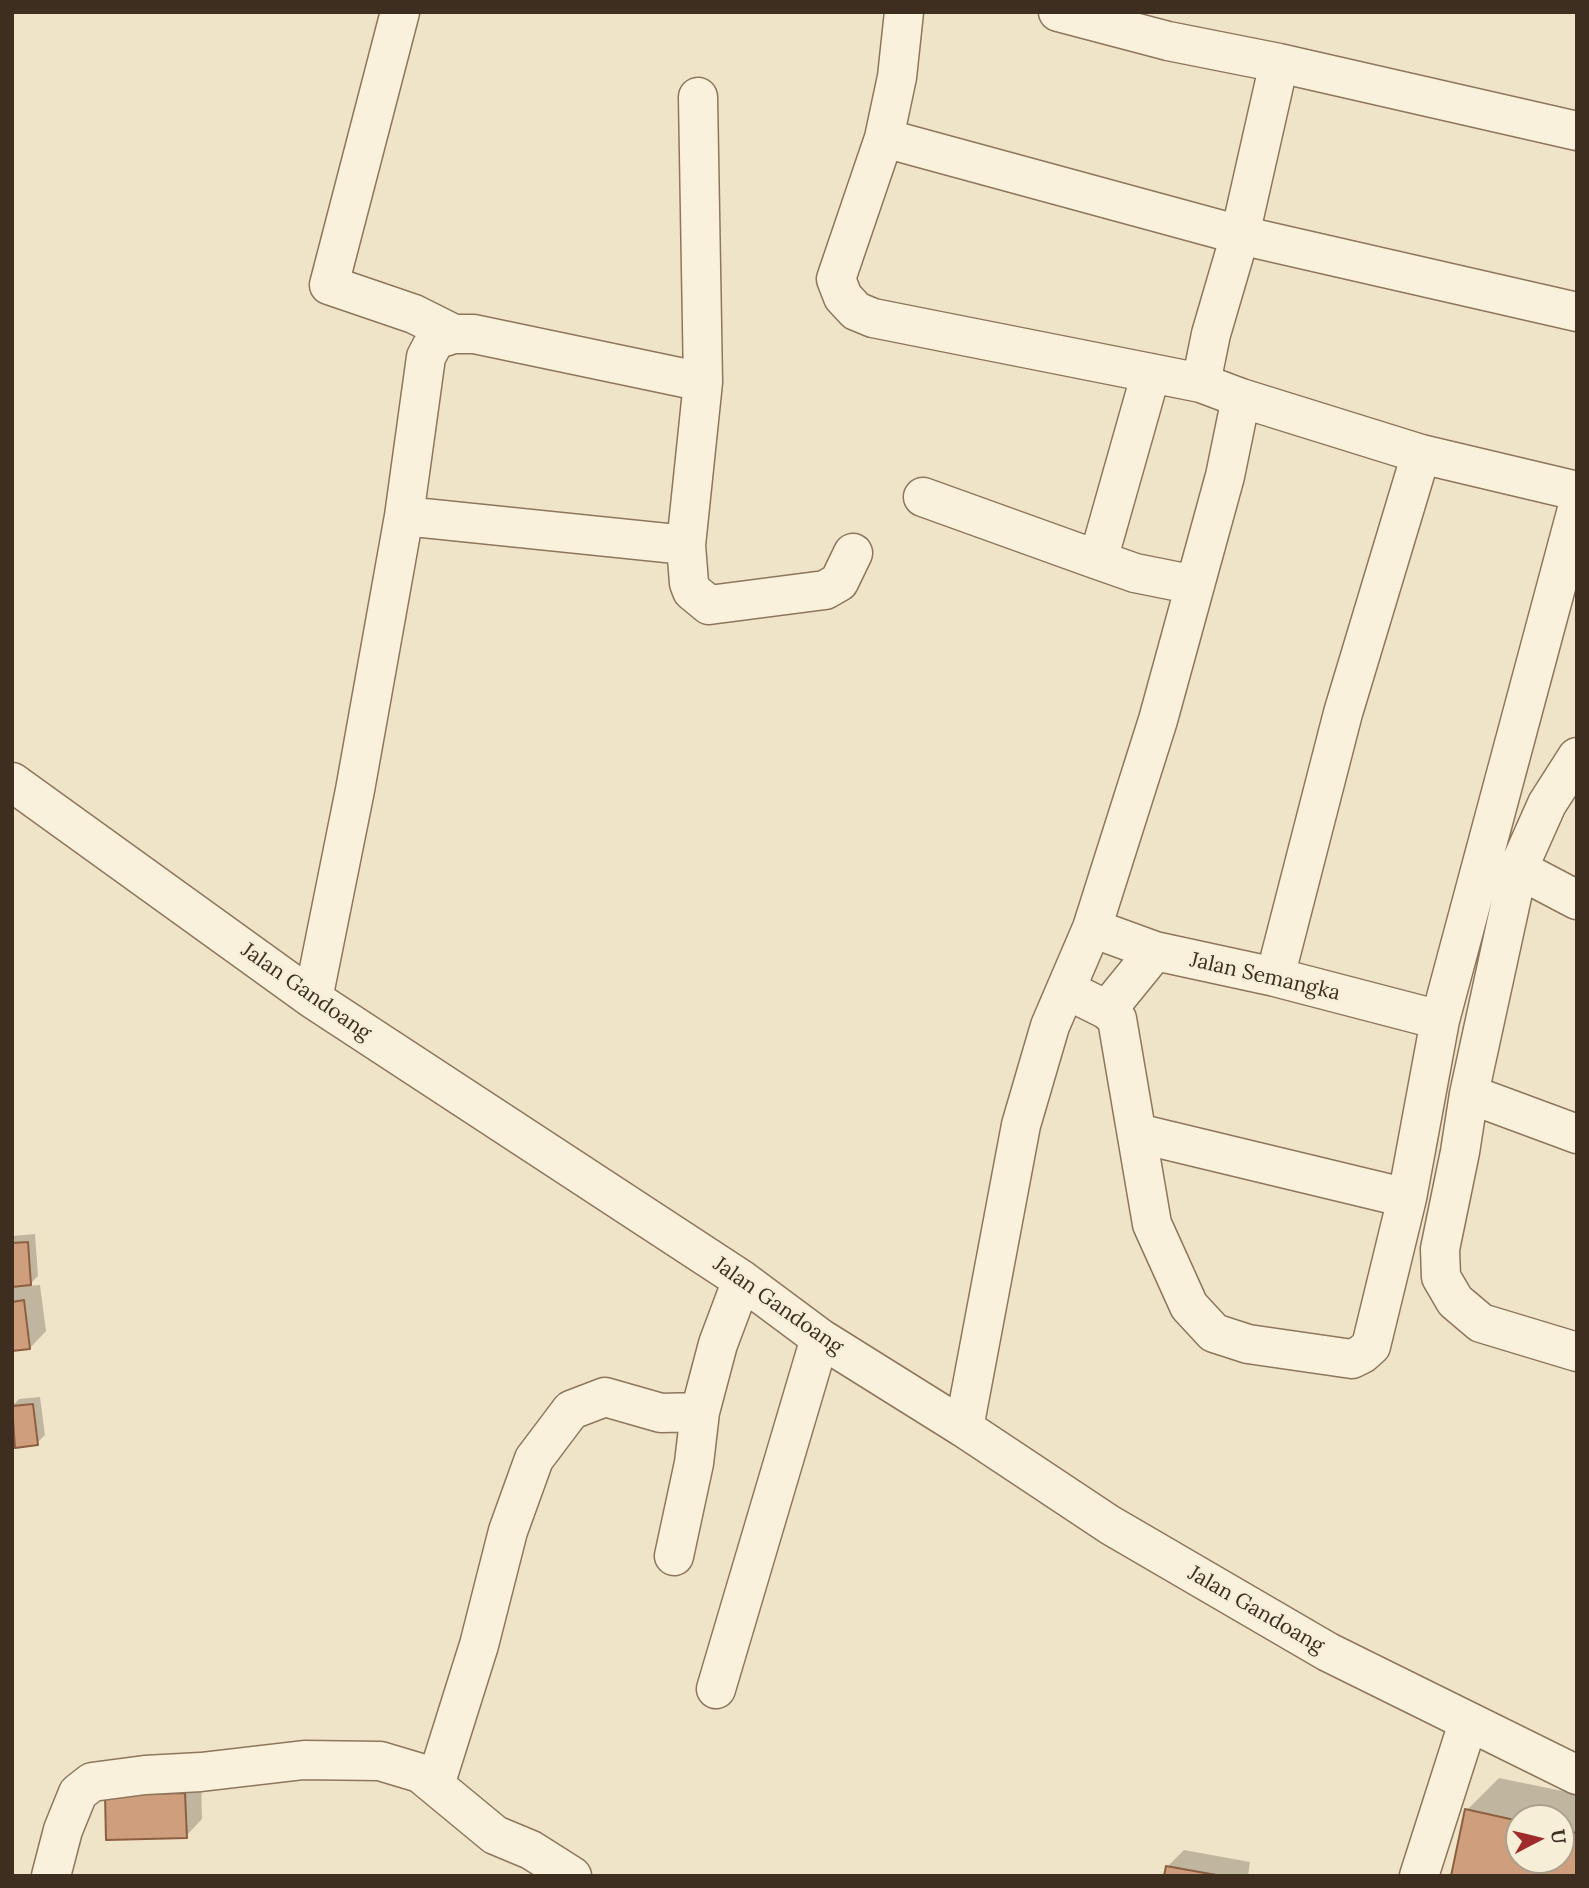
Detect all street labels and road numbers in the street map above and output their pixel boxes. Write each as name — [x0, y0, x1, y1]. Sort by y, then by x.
street label: Jalan Gandoang — [236, 938, 376, 1046]
street label: Jalan Semangka — [1188, 948, 1342, 1006]
street label: Jalan Gandoang — [708, 1252, 848, 1360]
street label: Jalan Gandoang — [1184, 1561, 1328, 1659]

